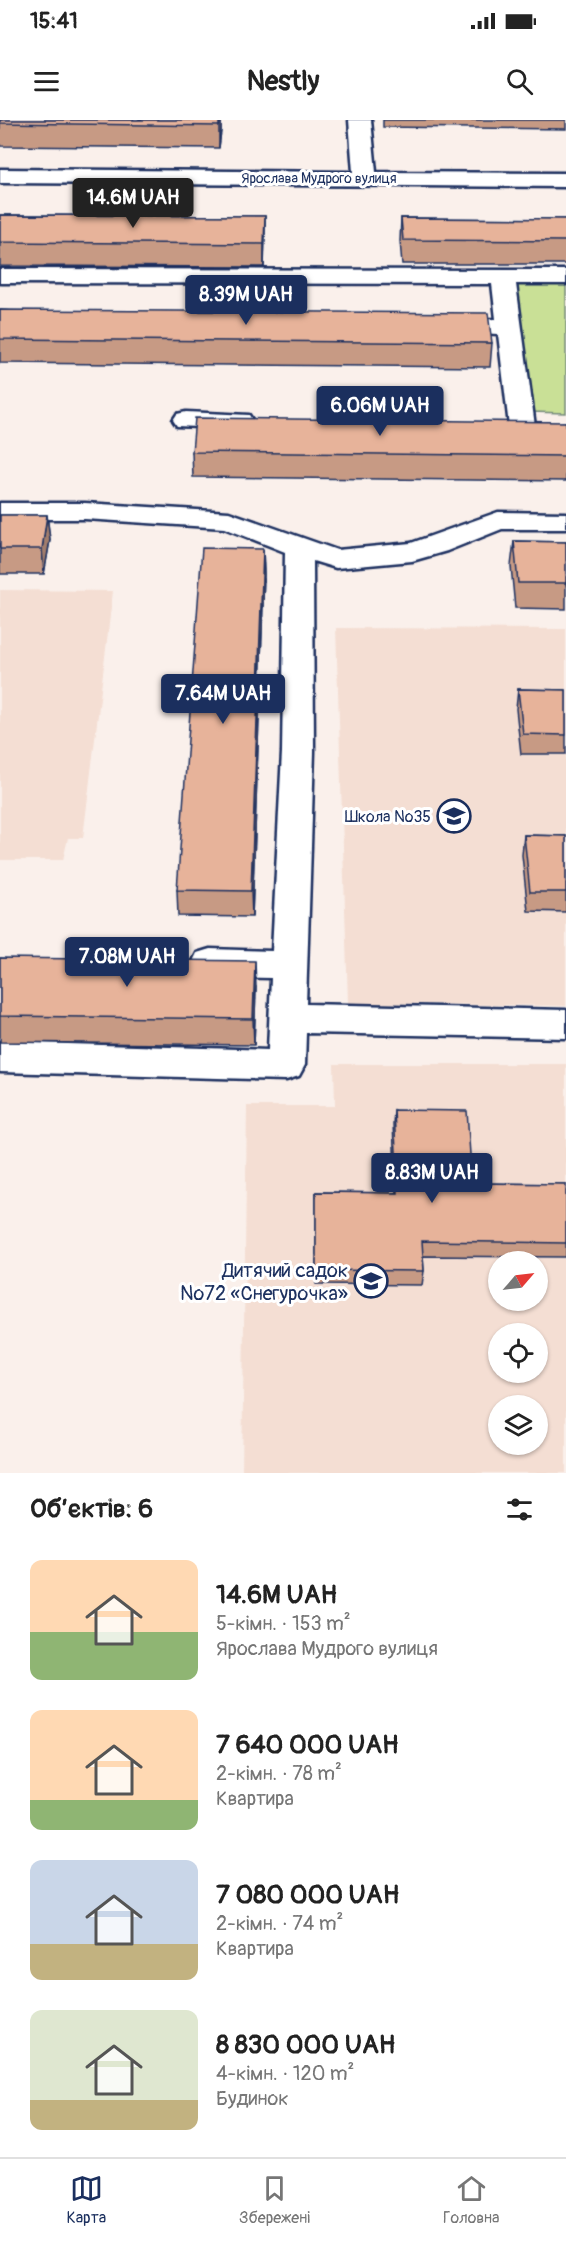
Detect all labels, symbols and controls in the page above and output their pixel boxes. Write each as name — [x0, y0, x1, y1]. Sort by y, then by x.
text: 15:41 — [30, 7, 78, 35]
icon: menu — [30, 65, 63, 98]
text: Nestly — [247, 65, 319, 98]
icon: search — [503, 65, 536, 98]
street label: Ярослава Мудрого вулиця — [241, 170, 397, 187]
pin: 14.6M UAH — [64, 178, 202, 229]
text: 14.6M UAH — [86, 185, 180, 210]
pin: 8.39M UAH — [177, 275, 315, 326]
text: 8.39M UAH — [199, 282, 293, 307]
pin: 6.06M UAH — [311, 386, 449, 437]
text: 6.06M UAH — [331, 393, 429, 418]
pin: 7.64M UAH — [154, 674, 292, 725]
text: 7.64M UAH — [175, 681, 271, 706]
school or university icon: Школа №35 — [436, 798, 472, 834]
place label: Школа №35 — [345, 807, 431, 827]
pin: 7.08M UAH — [58, 937, 196, 988]
text: 7.08M UAH — [79, 944, 175, 969]
pin: 8.83M UAH — [363, 1153, 501, 1204]
text: 8.83M UAH — [385, 1160, 479, 1185]
north arrow — [488, 1251, 548, 1311]
map controls — [488, 1251, 548, 1455]
place label: Дитячий садок №72 «Снегурочка» — [180, 1258, 348, 1306]
school or university icon: Дитячий садок №72 «Снегурочка» — [353, 1263, 389, 1299]
button: locate — [488, 1323, 548, 1383]
button: layers — [488, 1395, 548, 1455]
text: Об’єктів: 6 — [30, 1493, 153, 1525]
icon: filters — [503, 1493, 536, 1526]
text: 14.6M UAH — [216, 1579, 337, 1611]
icon: home — [78, 1584, 150, 1656]
text: 5-кімн. · 153 m² — [216, 1611, 351, 1636]
text: Ярослава Мудрого вулиця — [216, 1636, 438, 1661]
text: 7 640 000 UAH — [216, 1729, 398, 1761]
icon: home — [78, 1734, 150, 1806]
text: 2-кімн. · 78 m² — [216, 1761, 342, 1786]
text: Квартира — [216, 1786, 294, 1811]
text: 7 080 000 UAH — [216, 1879, 399, 1911]
icon: home — [78, 1884, 150, 1956]
text: 2-кімн. · 74 m² — [216, 1911, 343, 1936]
text: Квартира — [216, 1936, 294, 1961]
text: 8 830 000 UAH — [216, 2029, 395, 2061]
icon: home — [78, 2034, 150, 2106]
text: 4-кімн. · 120 m² — [216, 2061, 354, 2086]
text: Будинок — [216, 2086, 288, 2111]
tab: Карта — [66, 2172, 106, 2228]
tab: Збережені — [239, 2172, 310, 2228]
tab: Головна — [443, 2172, 500, 2228]

